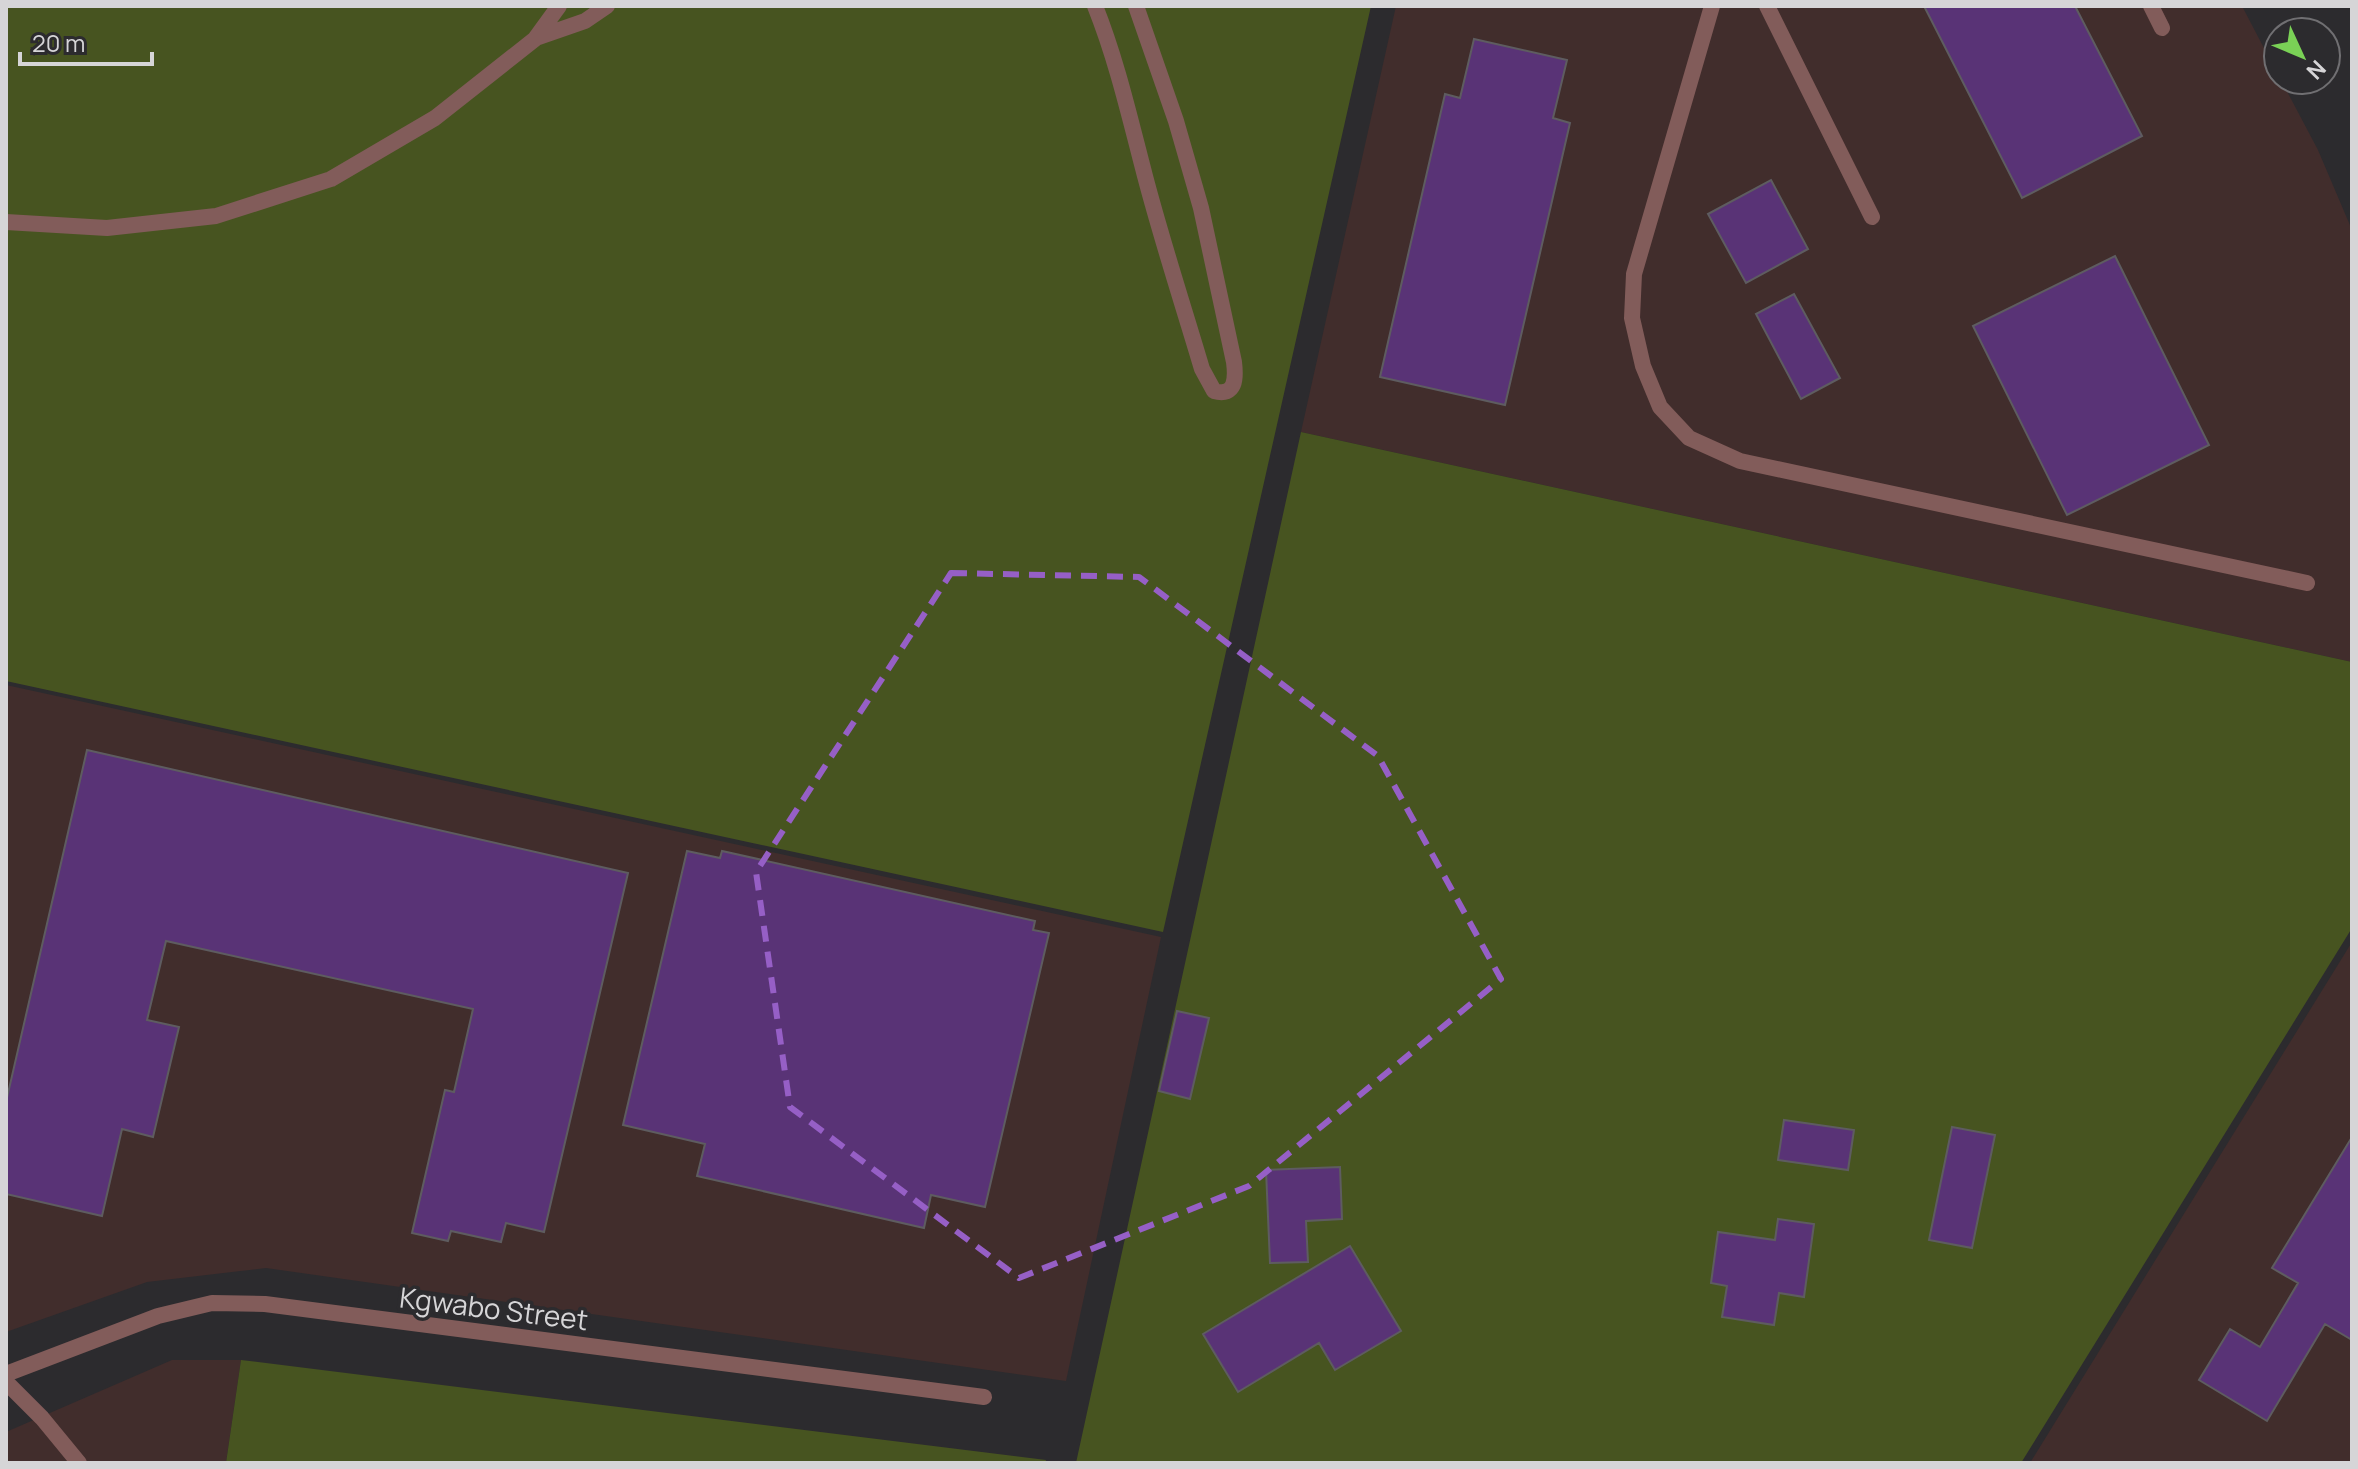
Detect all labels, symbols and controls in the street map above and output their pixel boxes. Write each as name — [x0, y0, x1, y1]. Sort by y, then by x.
scale bar — [20, 16, 152, 66]
north arrow — [2262, 16, 2342, 96]
text: 20 m — [32, 26, 85, 59]
text: N — [2300, 54, 2333, 86]
street label: Kgwabo Street — [398, 1278, 590, 1338]

